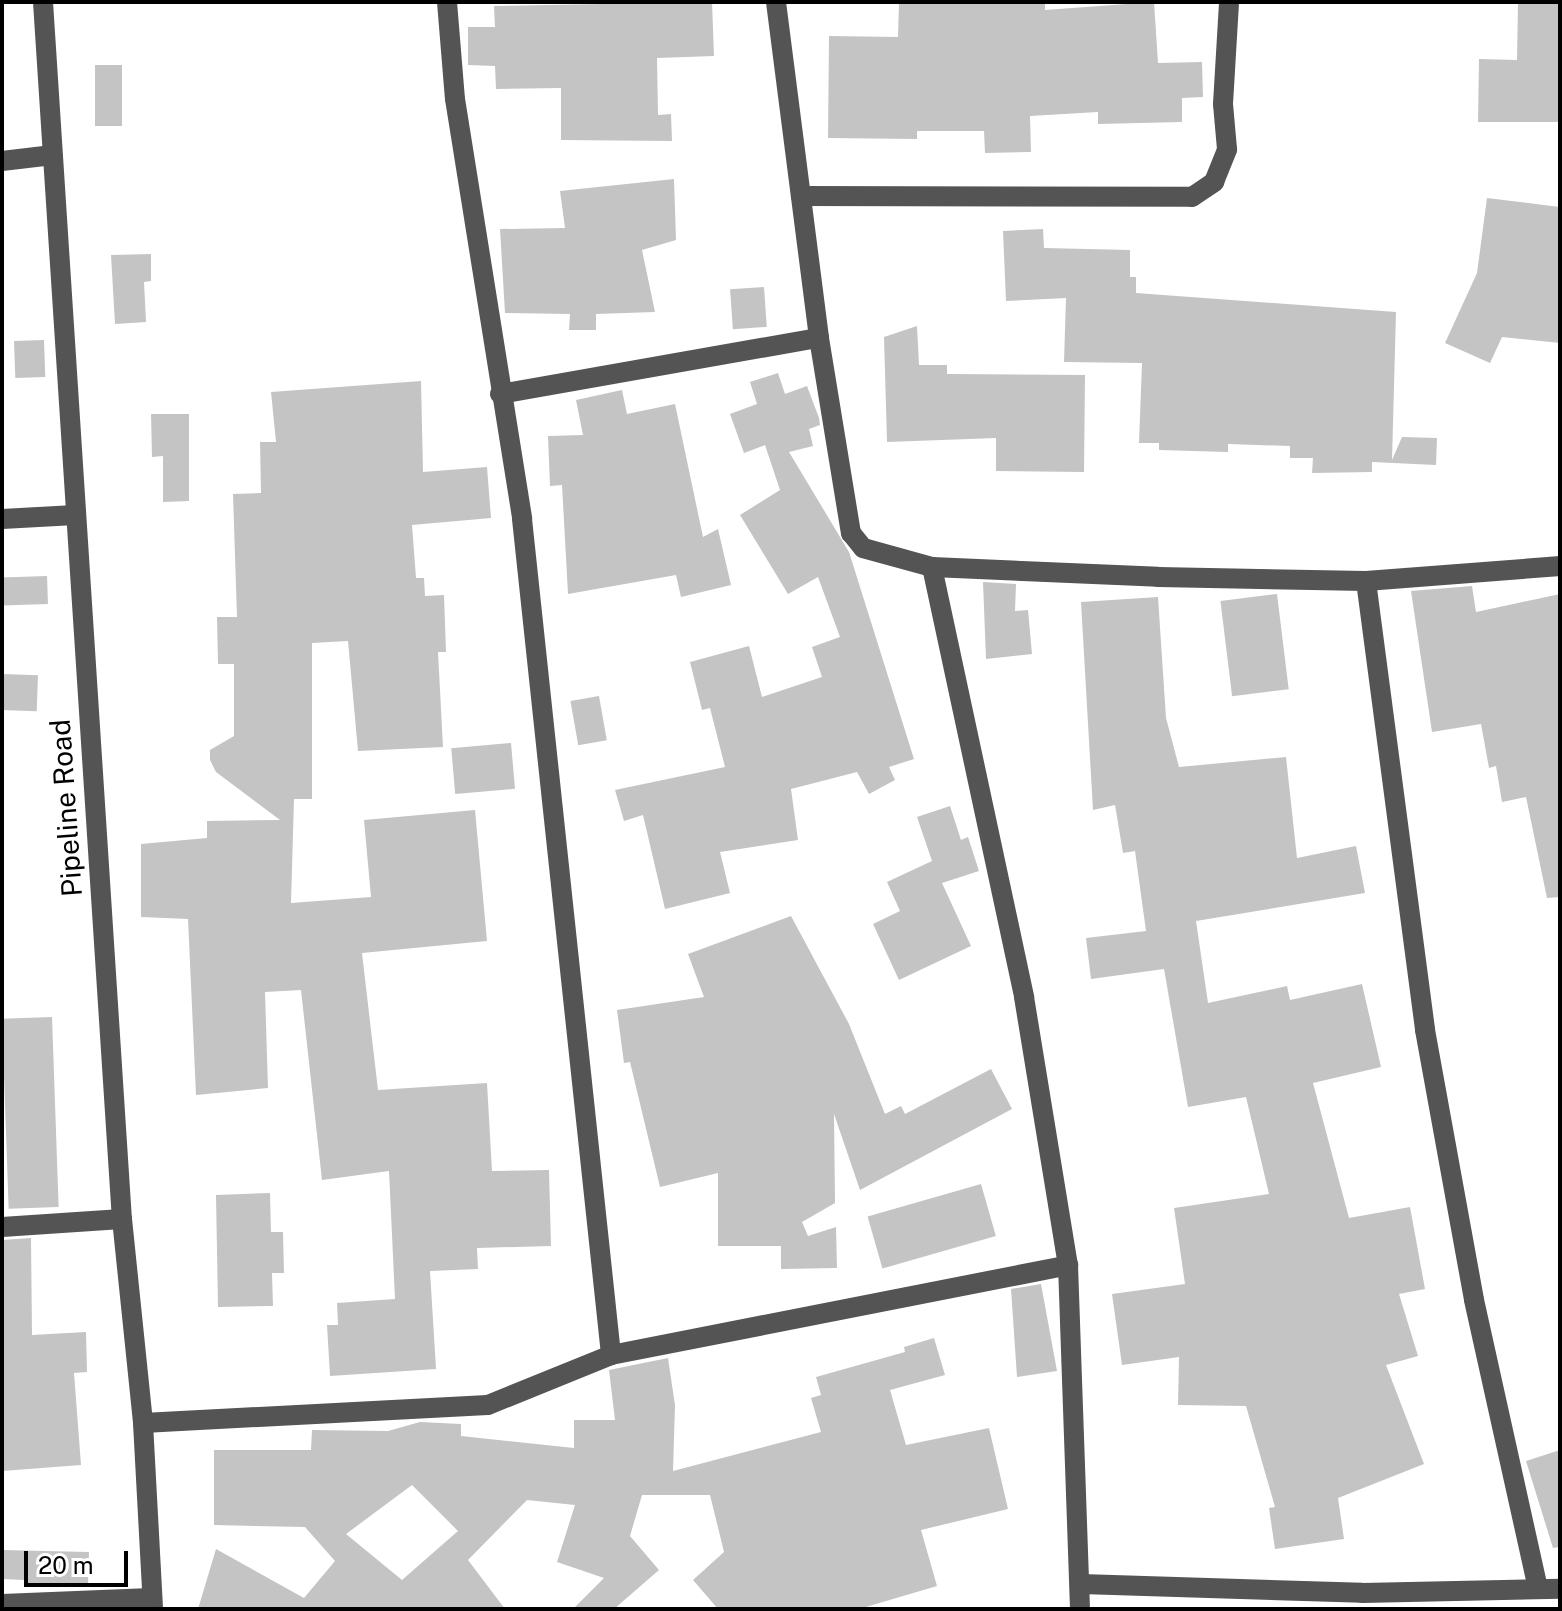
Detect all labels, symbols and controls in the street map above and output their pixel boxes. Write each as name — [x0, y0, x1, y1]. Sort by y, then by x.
street label: Pipeline Road — [43, 718, 89, 898]
scale bar — [28, 1535, 132, 1585]
text: 20 m — [38, 1551, 94, 1579]

